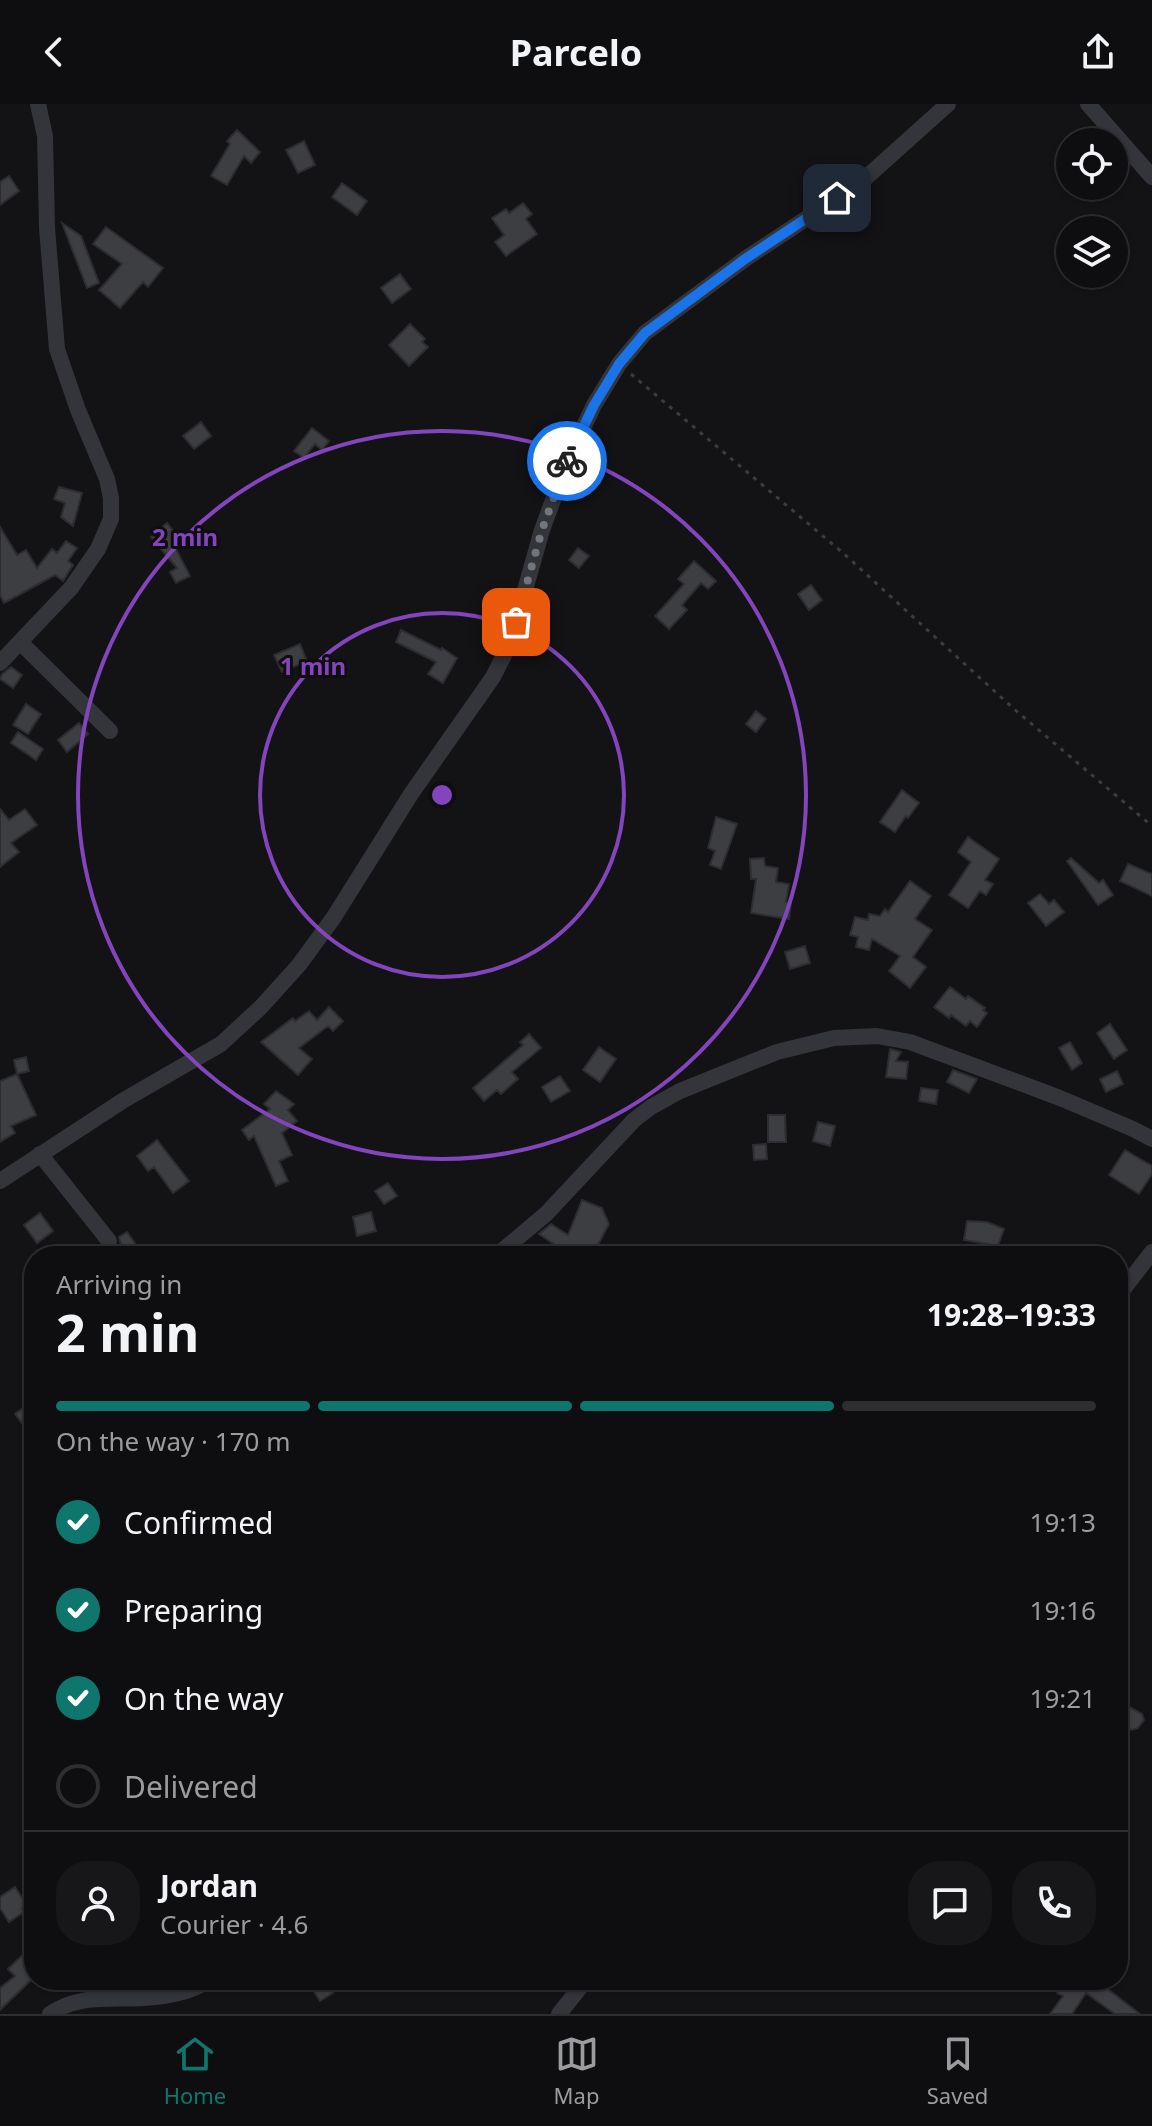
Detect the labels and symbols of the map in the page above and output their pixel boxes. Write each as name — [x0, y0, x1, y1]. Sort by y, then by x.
pin — [803, 164, 871, 232]
courier — [527, 421, 607, 501]
text: 2 min — [152, 520, 218, 553]
pin — [482, 588, 550, 656]
text: 1 min — [280, 649, 346, 682]
centre of rings — [428, 781, 456, 809]

